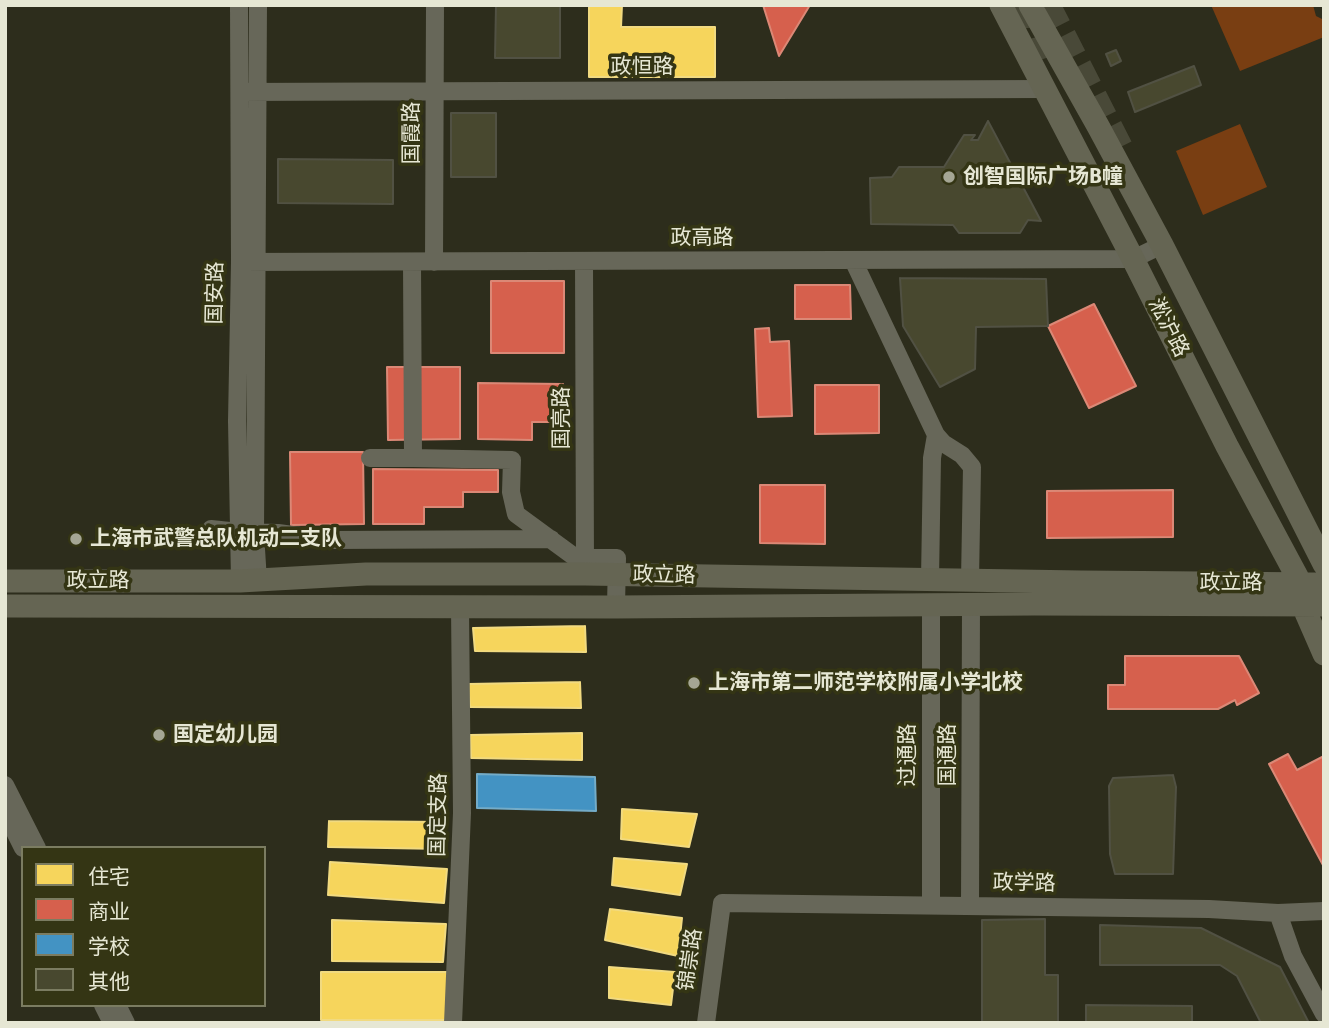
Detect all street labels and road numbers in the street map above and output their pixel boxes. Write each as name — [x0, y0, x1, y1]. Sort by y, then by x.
street label: 政恒路 — [611, 54, 673, 80]
street label: 国霞路 — [399, 102, 425, 164]
street label: 政高路 — [671, 225, 733, 251]
street label: 国安路 — [203, 261, 229, 325]
street label: 淞沪路 — [1142, 294, 1194, 362]
street label: 国亮路 — [549, 387, 575, 449]
street label: 政立路 — [632, 563, 696, 589]
street label: 政立路 — [67, 568, 129, 594]
street label: 政立路 — [1200, 570, 1262, 596]
street label: 过通路 — [895, 724, 921, 786]
street label: 国通路 — [935, 724, 961, 786]
street label: 国定支路 — [426, 773, 452, 857]
street label: 政学路 — [992, 871, 1056, 897]
street label: 锦崇路 — [674, 927, 708, 993]

